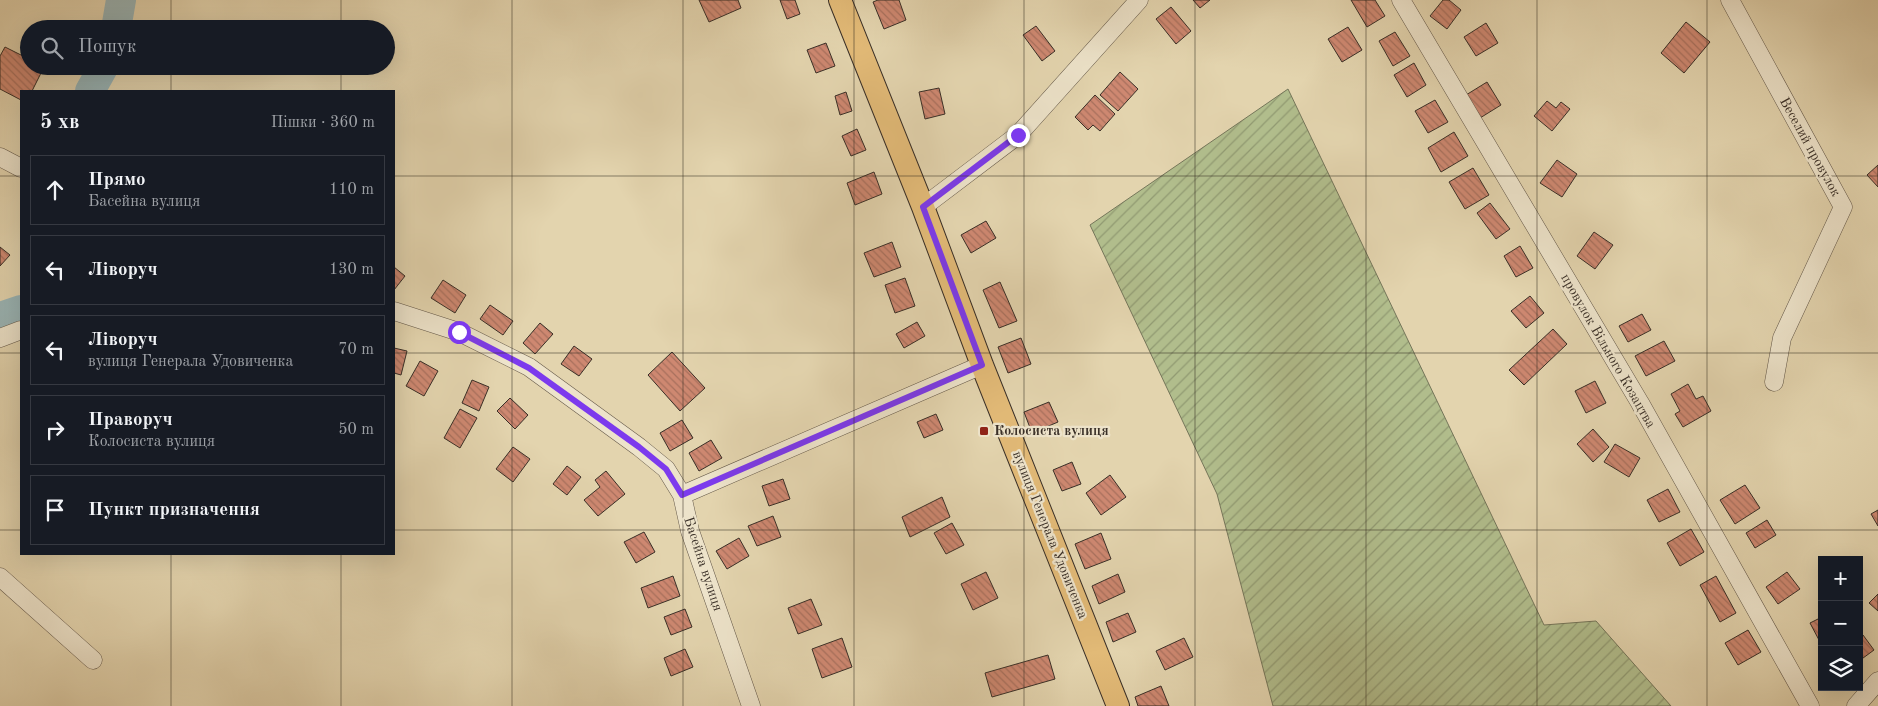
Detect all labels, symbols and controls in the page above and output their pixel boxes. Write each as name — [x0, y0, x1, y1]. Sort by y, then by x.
search box — [20, 20, 395, 75]
icon: search — [38, 34, 66, 62]
text: Пошук — [78, 38, 136, 57]
street label: Веселий провулок — [1777, 95, 1843, 199]
text: 5 хв — [40, 112, 79, 133]
text: Пішки · 360 m — [271, 115, 375, 131]
route end — [1007, 124, 1030, 147]
text: Прямо — [88, 171, 146, 190]
icon: ahead — [41, 176, 69, 204]
text: 110 m — [329, 182, 374, 198]
text: Басейна вулиця — [88, 194, 200, 210]
icon: left — [41, 256, 69, 284]
text: Ліворуч — [88, 261, 158, 280]
text: 130 m — [329, 262, 374, 278]
street label: провулок Вільного Козацтва — [1558, 272, 1658, 431]
route start — [448, 321, 471, 344]
text: Ліворуч — [88, 331, 158, 350]
icon: left — [41, 336, 69, 364]
text: 70 m — [338, 342, 374, 358]
text: вулиця Генерала Удовиченка — [88, 354, 293, 370]
text: Праворуч — [88, 411, 173, 430]
icon: right — [41, 416, 69, 444]
text: 50 m — [338, 422, 374, 438]
place label: Колосиста вулиця — [994, 424, 1109, 438]
marker: Колосиста вулиця — [978, 425, 990, 437]
text: Колосиста вулиця — [88, 434, 215, 450]
street label: вулиця Генерала Удовиченка — [1010, 449, 1090, 621]
icon: arrive — [41, 496, 69, 524]
text: Пункт призначення — [88, 501, 260, 520]
street label: Басейна вулиця — [681, 515, 725, 613]
map controls — [1818, 556, 1863, 691]
button: + — [1818, 556, 1863, 601]
button: − — [1818, 601, 1863, 646]
button: layers — [1818, 646, 1863, 691]

